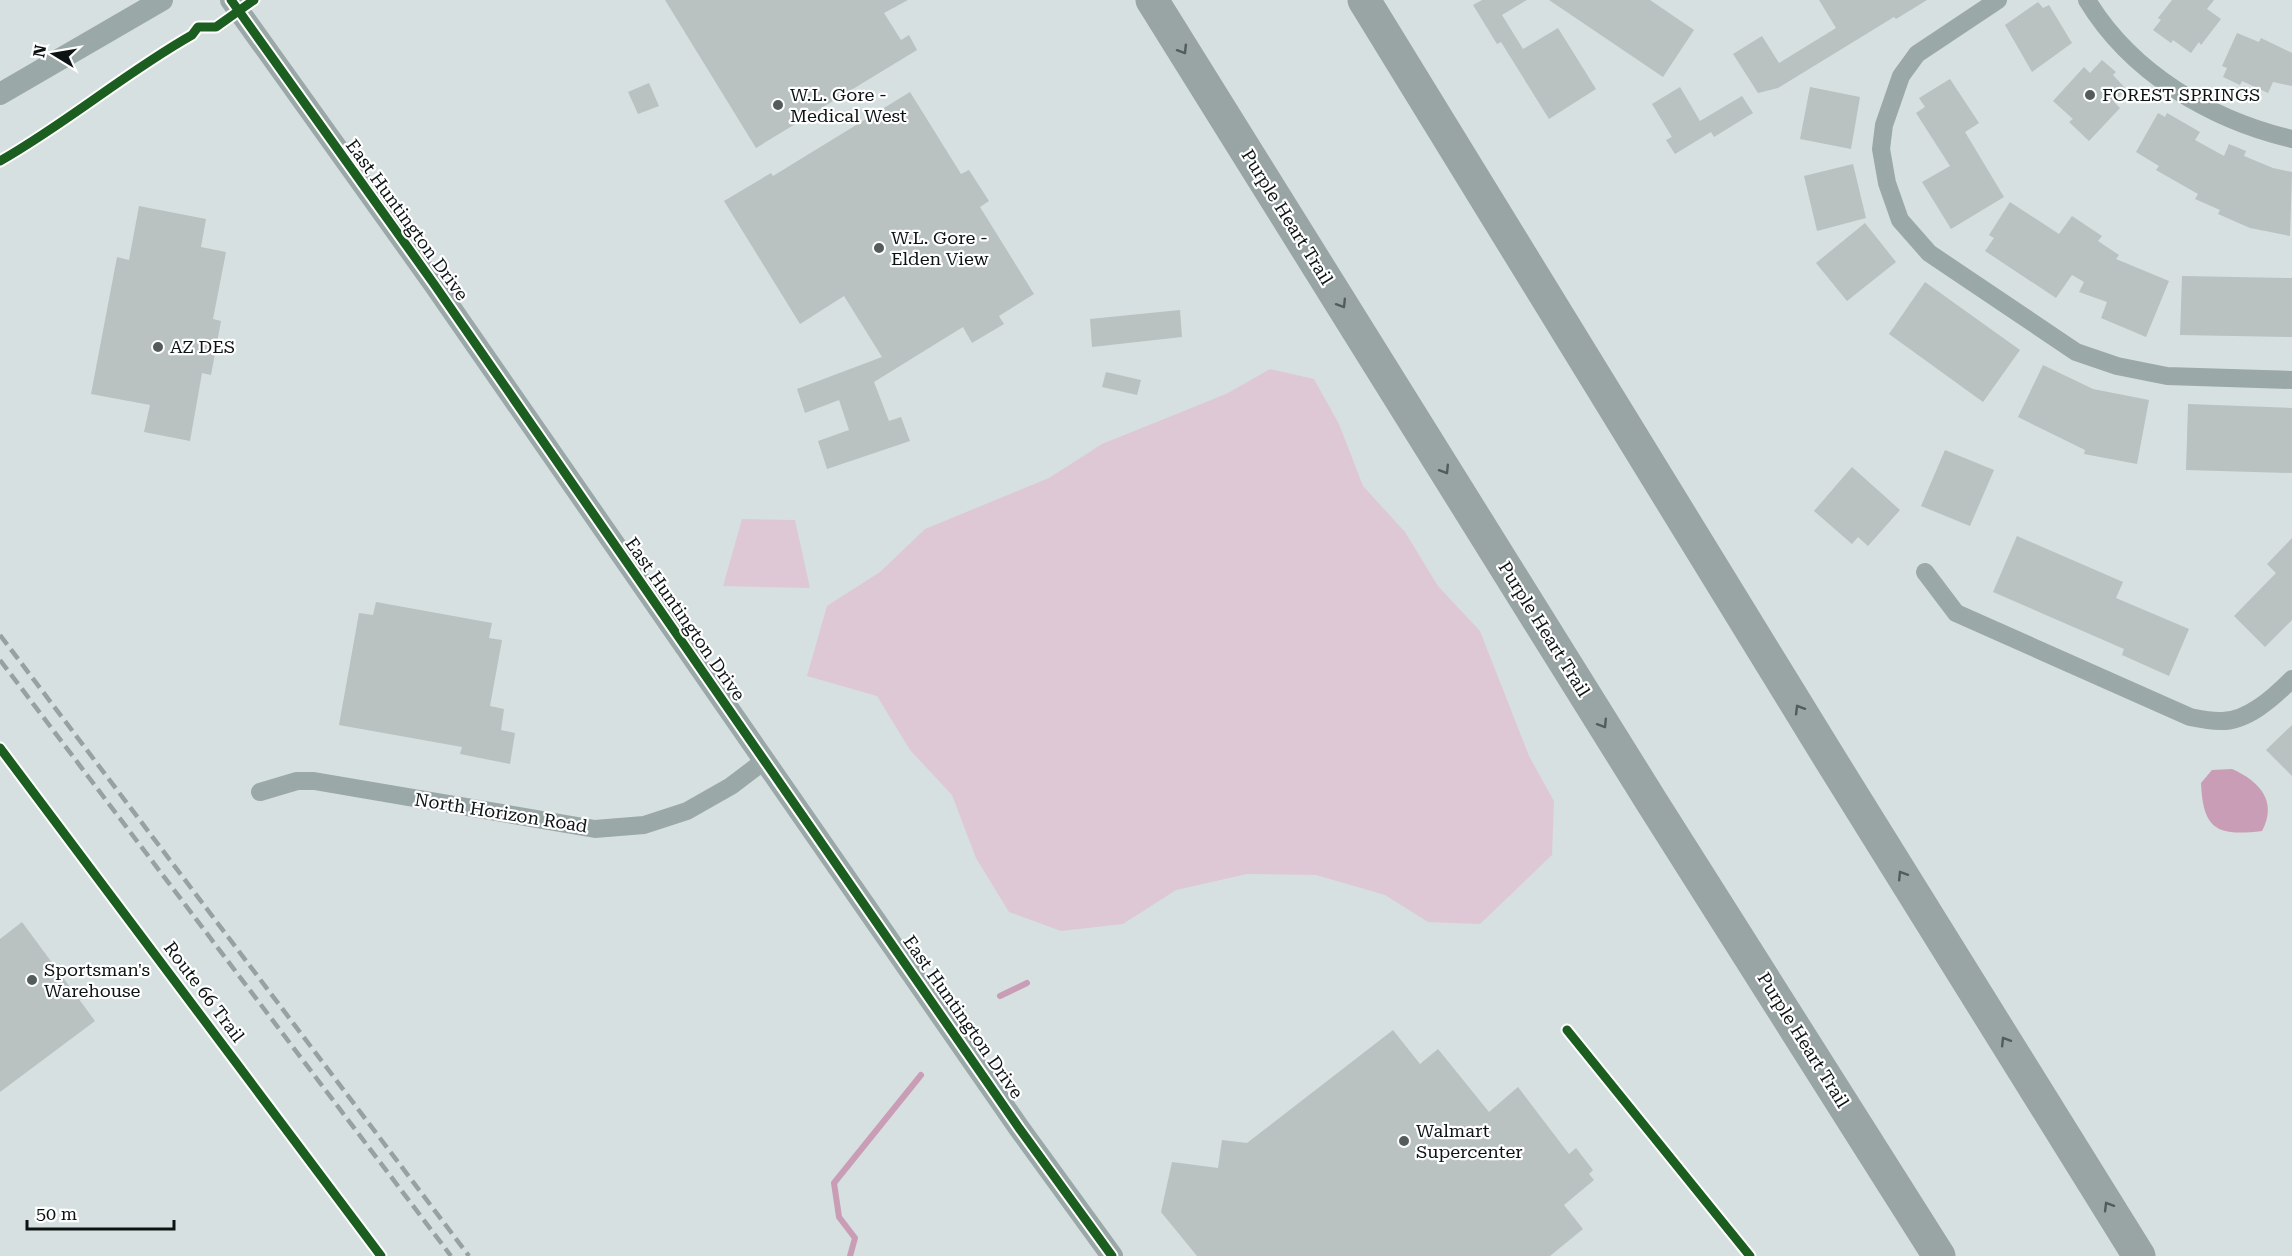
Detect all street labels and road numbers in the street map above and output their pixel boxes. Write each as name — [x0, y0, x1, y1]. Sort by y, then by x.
street label: East Huntington Drive — [342, 135, 473, 305]
street label: Purple Heart Trail — [1237, 145, 1338, 289]
street label: East Huntington Drive — [621, 533, 750, 704]
street label: Purple Heart Trail — [1494, 557, 1595, 701]
street label: North Horizon Road — [413, 788, 589, 837]
street label: East Huntington Drive — [899, 931, 1028, 1102]
street label: Route 66 Trail — [160, 937, 249, 1046]
street label: Purple Heart Trail — [1753, 968, 1854, 1112]

